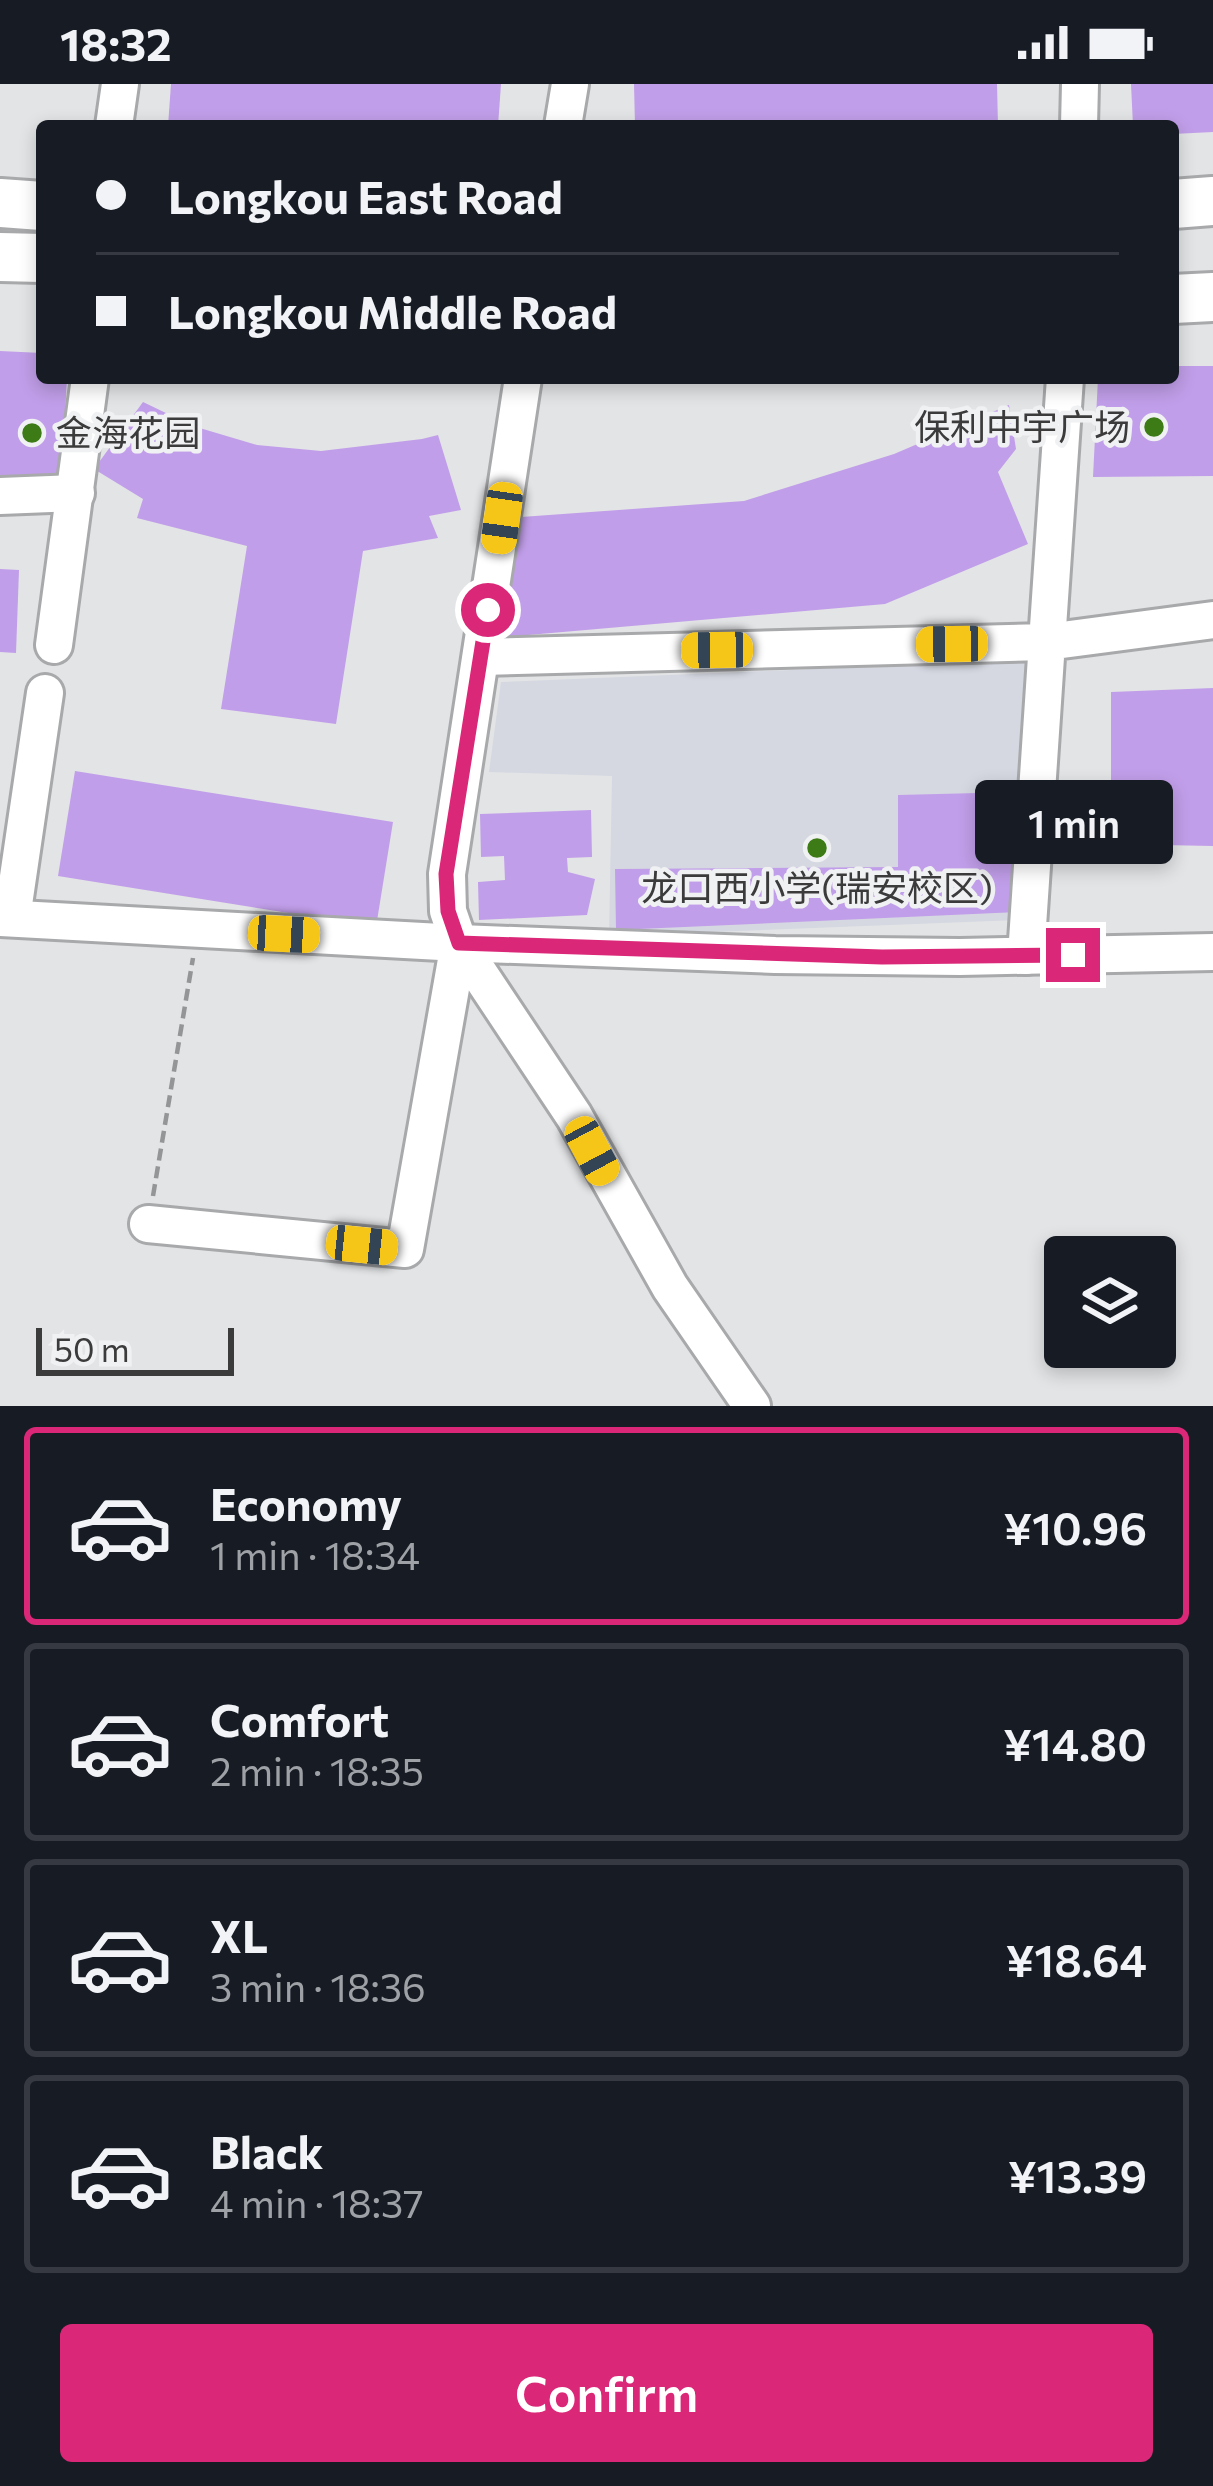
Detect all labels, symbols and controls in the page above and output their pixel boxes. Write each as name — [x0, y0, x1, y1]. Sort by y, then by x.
text: 18:32 — [60, 15, 172, 70]
text: Longkou East Road — [168, 168, 563, 223]
text: Longkou Middle Road — [168, 283, 617, 338]
place label: 保利中宇广场 — [914, 403, 1130, 447]
place label: 金海花园 — [56, 409, 200, 453]
marker: 保利中宇广场 — [1141, 414, 1167, 440]
marker: 金海花园 — [19, 420, 45, 446]
car — [479, 480, 525, 556]
route start — [461, 583, 515, 637]
car — [916, 625, 988, 663]
car — [681, 631, 753, 669]
callout: 1 min — [974, 781, 1172, 865]
text: 1 min — [1028, 798, 1120, 846]
marker: 龙口西小学(瑞安校区) — [804, 835, 830, 861]
place label: 龙口西小学(瑞安校区) — [641, 864, 993, 908]
car — [247, 914, 321, 954]
route end — [1046, 928, 1100, 982]
car — [559, 1111, 625, 1191]
car — [324, 1223, 400, 1267]
map controls — [1044, 1236, 1176, 1368]
button: layers — [1044, 1236, 1176, 1368]
scale bar — [36, 1322, 234, 1375]
text: 50 m — [54, 1328, 130, 1369]
icon: car — [66, 1472, 174, 1580]
text: Economy — [210, 1475, 402, 1530]
text: ¥10.96 — [1004, 1499, 1147, 1554]
text: 1 min · 18:34 — [210, 1530, 420, 1578]
icon: car — [66, 1688, 174, 1796]
text: Comfort — [210, 1691, 389, 1746]
text: ¥14.80 — [1003, 1715, 1147, 1770]
text: 2 min · 18:35 — [210, 1746, 424, 1794]
icon: car — [66, 1904, 174, 2012]
text: XL — [210, 1907, 268, 1962]
text: ¥18.64 — [1006, 1931, 1147, 1986]
text: 3 min · 18:36 — [210, 1962, 426, 2010]
icon: car — [66, 2120, 174, 2228]
text: Black — [210, 2123, 323, 2178]
text: ¥13.39 — [1008, 2147, 1147, 2202]
text: 4 min · 18:37 — [210, 2178, 424, 2226]
button: Confirm — [60, 2324, 1153, 2462]

